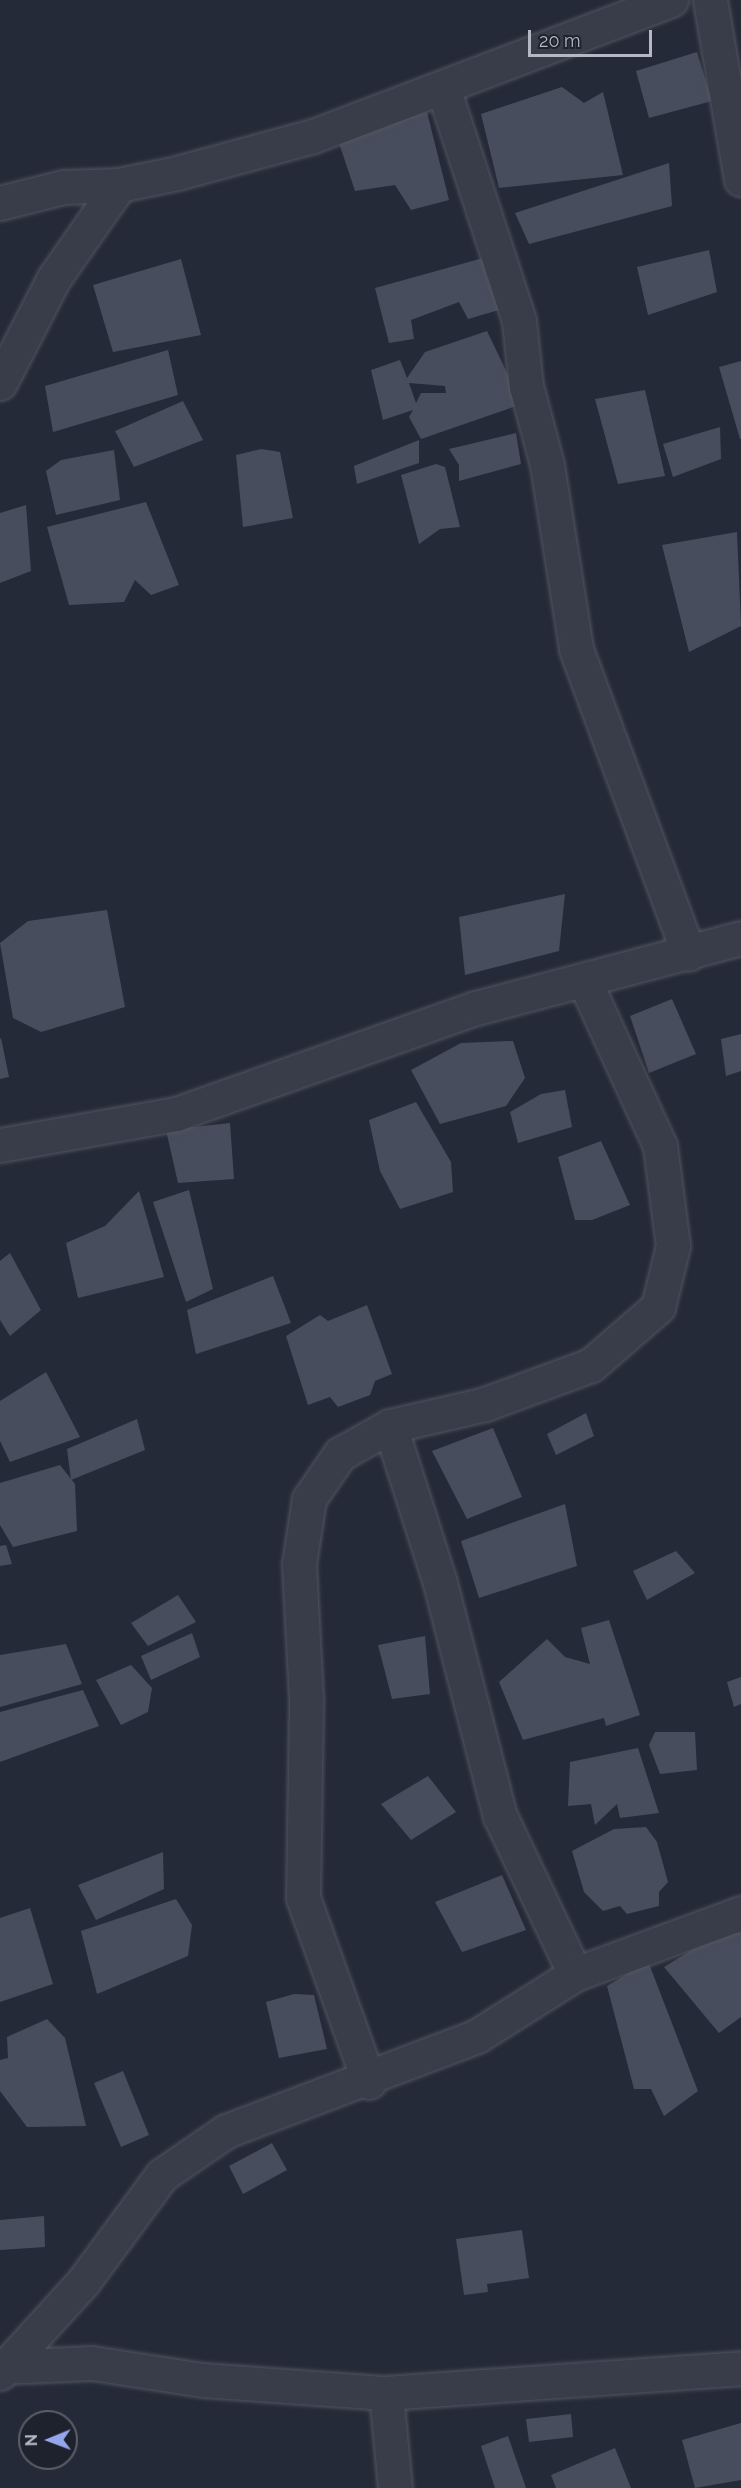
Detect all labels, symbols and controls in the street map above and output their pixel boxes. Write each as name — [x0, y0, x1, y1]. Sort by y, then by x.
scale bar — [531, 18, 656, 56]
text: 20 m — [539, 30, 581, 51]
north arrow — [18, 2410, 78, 2470]
text: N — [22, 2434, 41, 2447]

